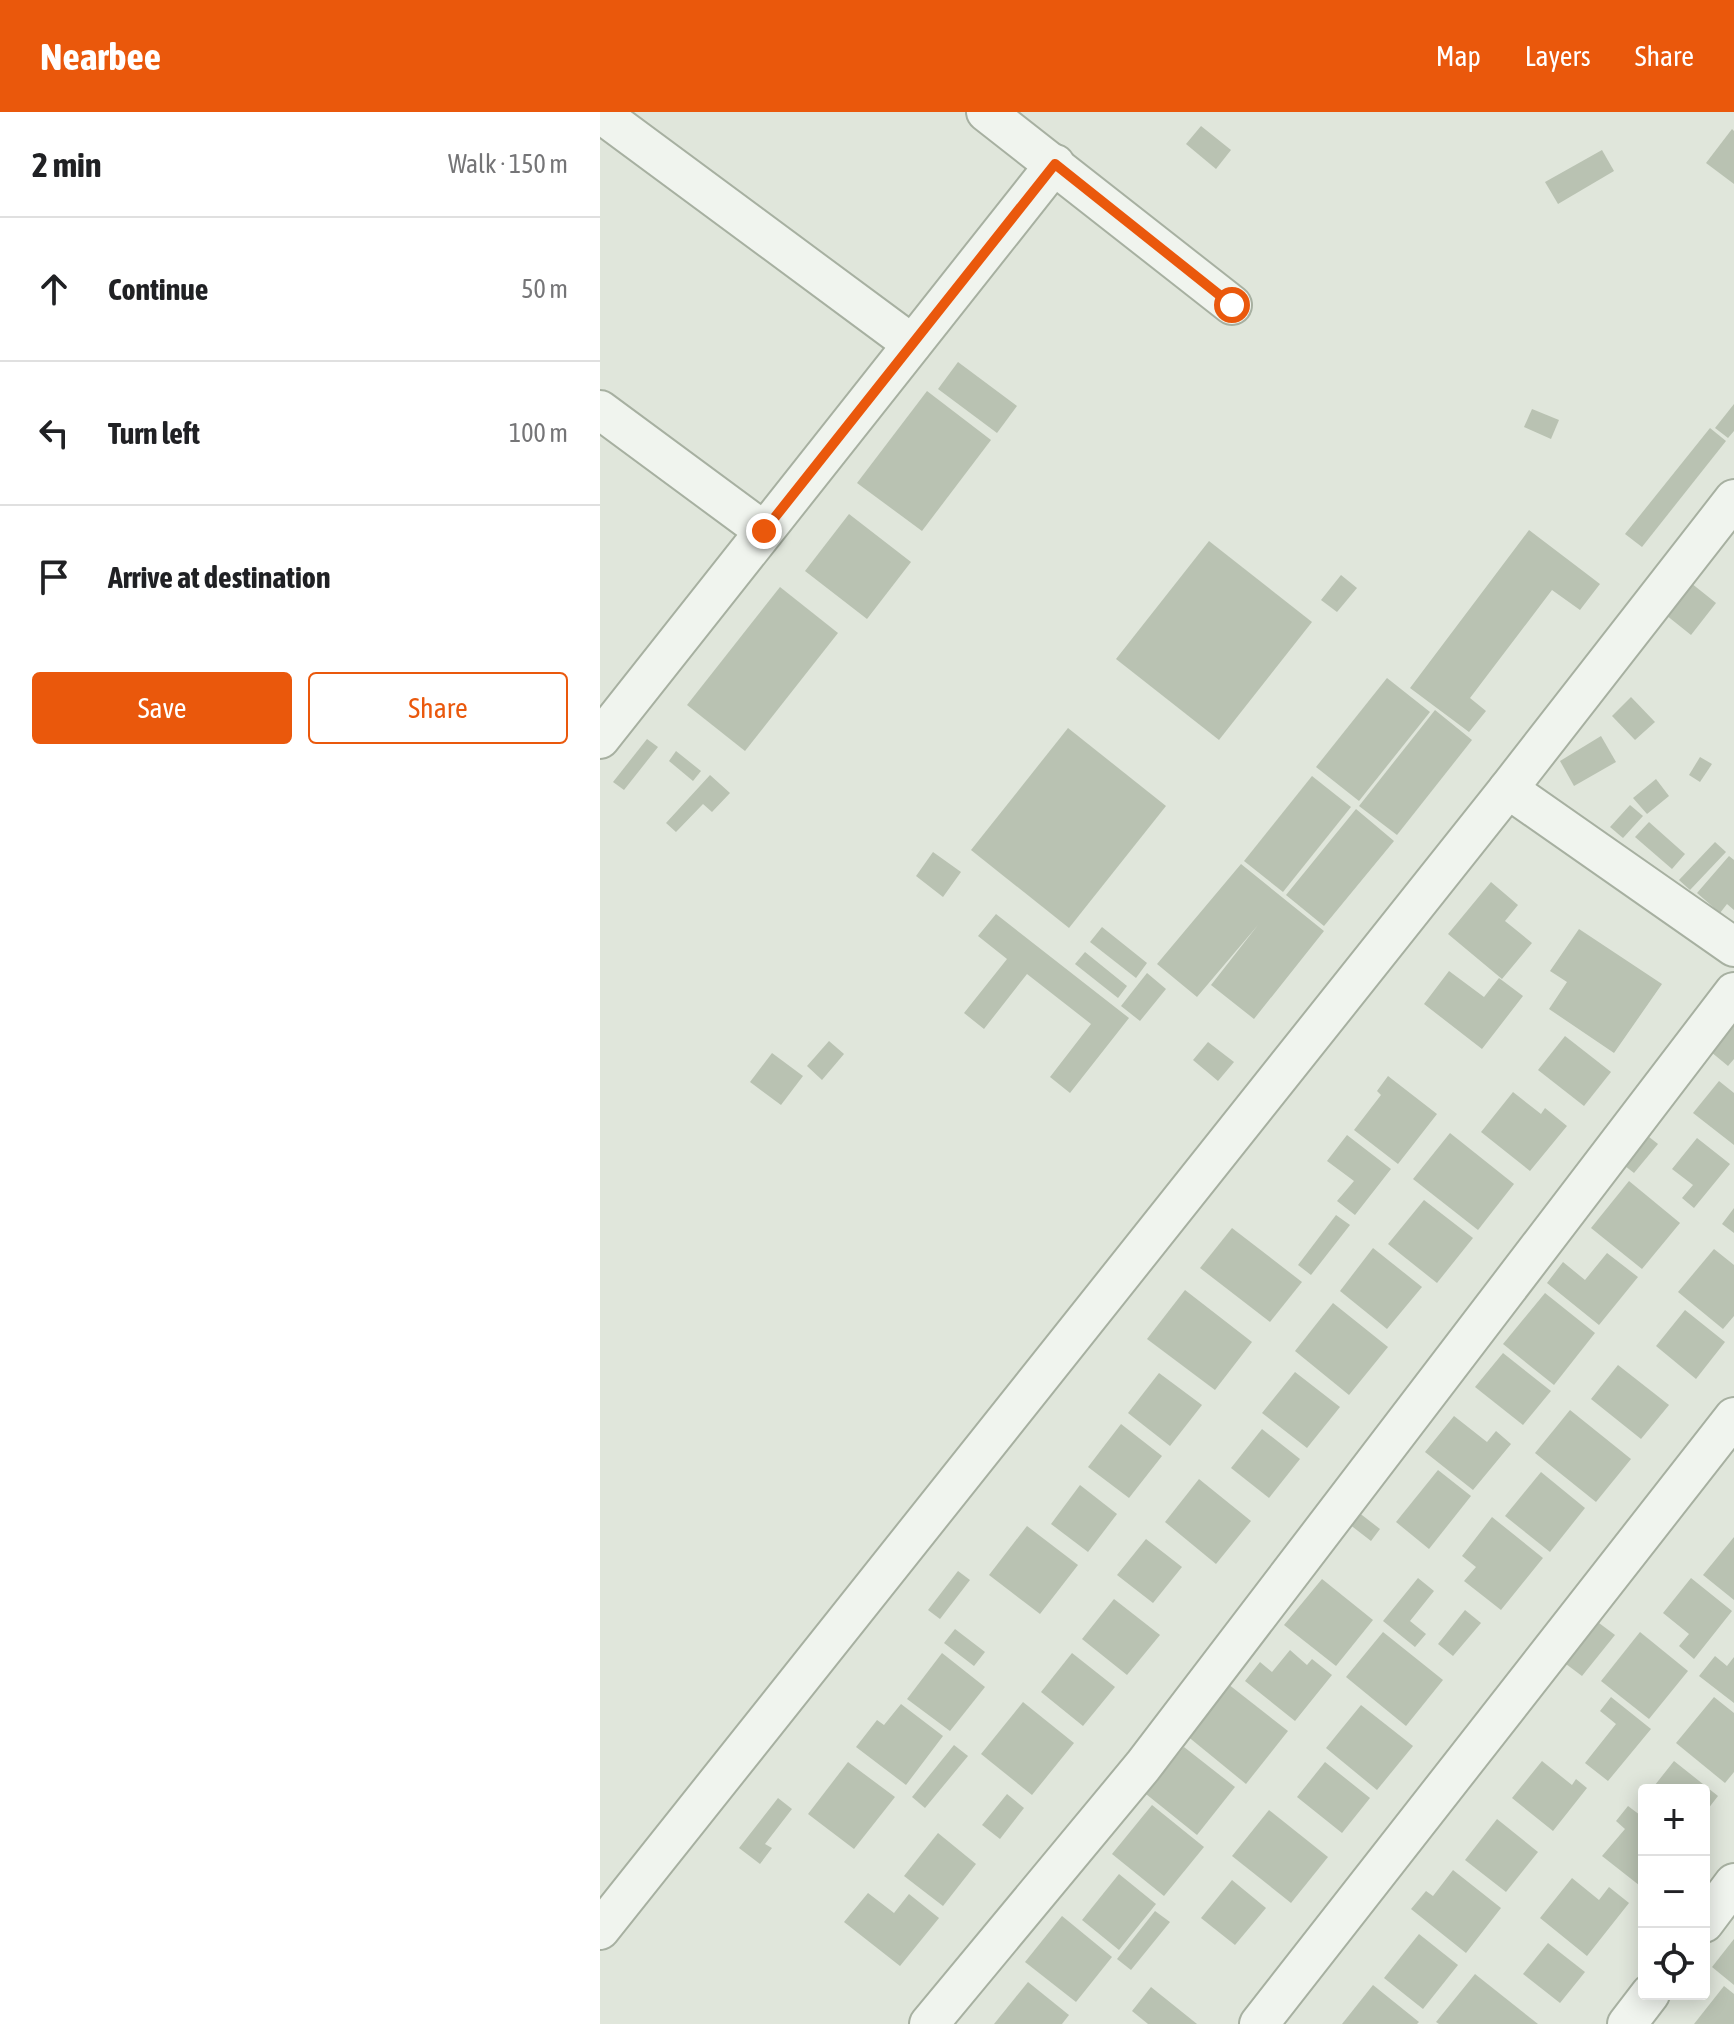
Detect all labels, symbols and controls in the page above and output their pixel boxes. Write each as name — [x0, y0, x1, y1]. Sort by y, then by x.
text: Nearbee — [40, 35, 161, 78]
text: Map — [1436, 40, 1481, 72]
text: Layers — [1525, 40, 1591, 72]
text: Share — [1635, 40, 1694, 72]
text: 2 min — [32, 145, 101, 184]
text: Walk · 150 m — [448, 149, 568, 179]
icon: ahead — [32, 267, 76, 311]
text: Continue — [108, 272, 208, 306]
text: 50 m — [521, 274, 568, 304]
route start — [1214, 287, 1250, 323]
icon: left — [32, 411, 76, 455]
text: Turn left — [108, 416, 200, 450]
text: 100 m — [509, 418, 568, 448]
route end — [746, 513, 782, 549]
icon: arrive — [32, 555, 76, 599]
text: Arrive at destination — [108, 560, 330, 594]
button: Save — [32, 672, 292, 744]
button: Share — [308, 672, 568, 744]
map controls — [1638, 1784, 1710, 2000]
button: + — [1638, 1784, 1710, 1856]
button: − — [1638, 1856, 1710, 1928]
button: locate — [1638, 1928, 1710, 2000]

